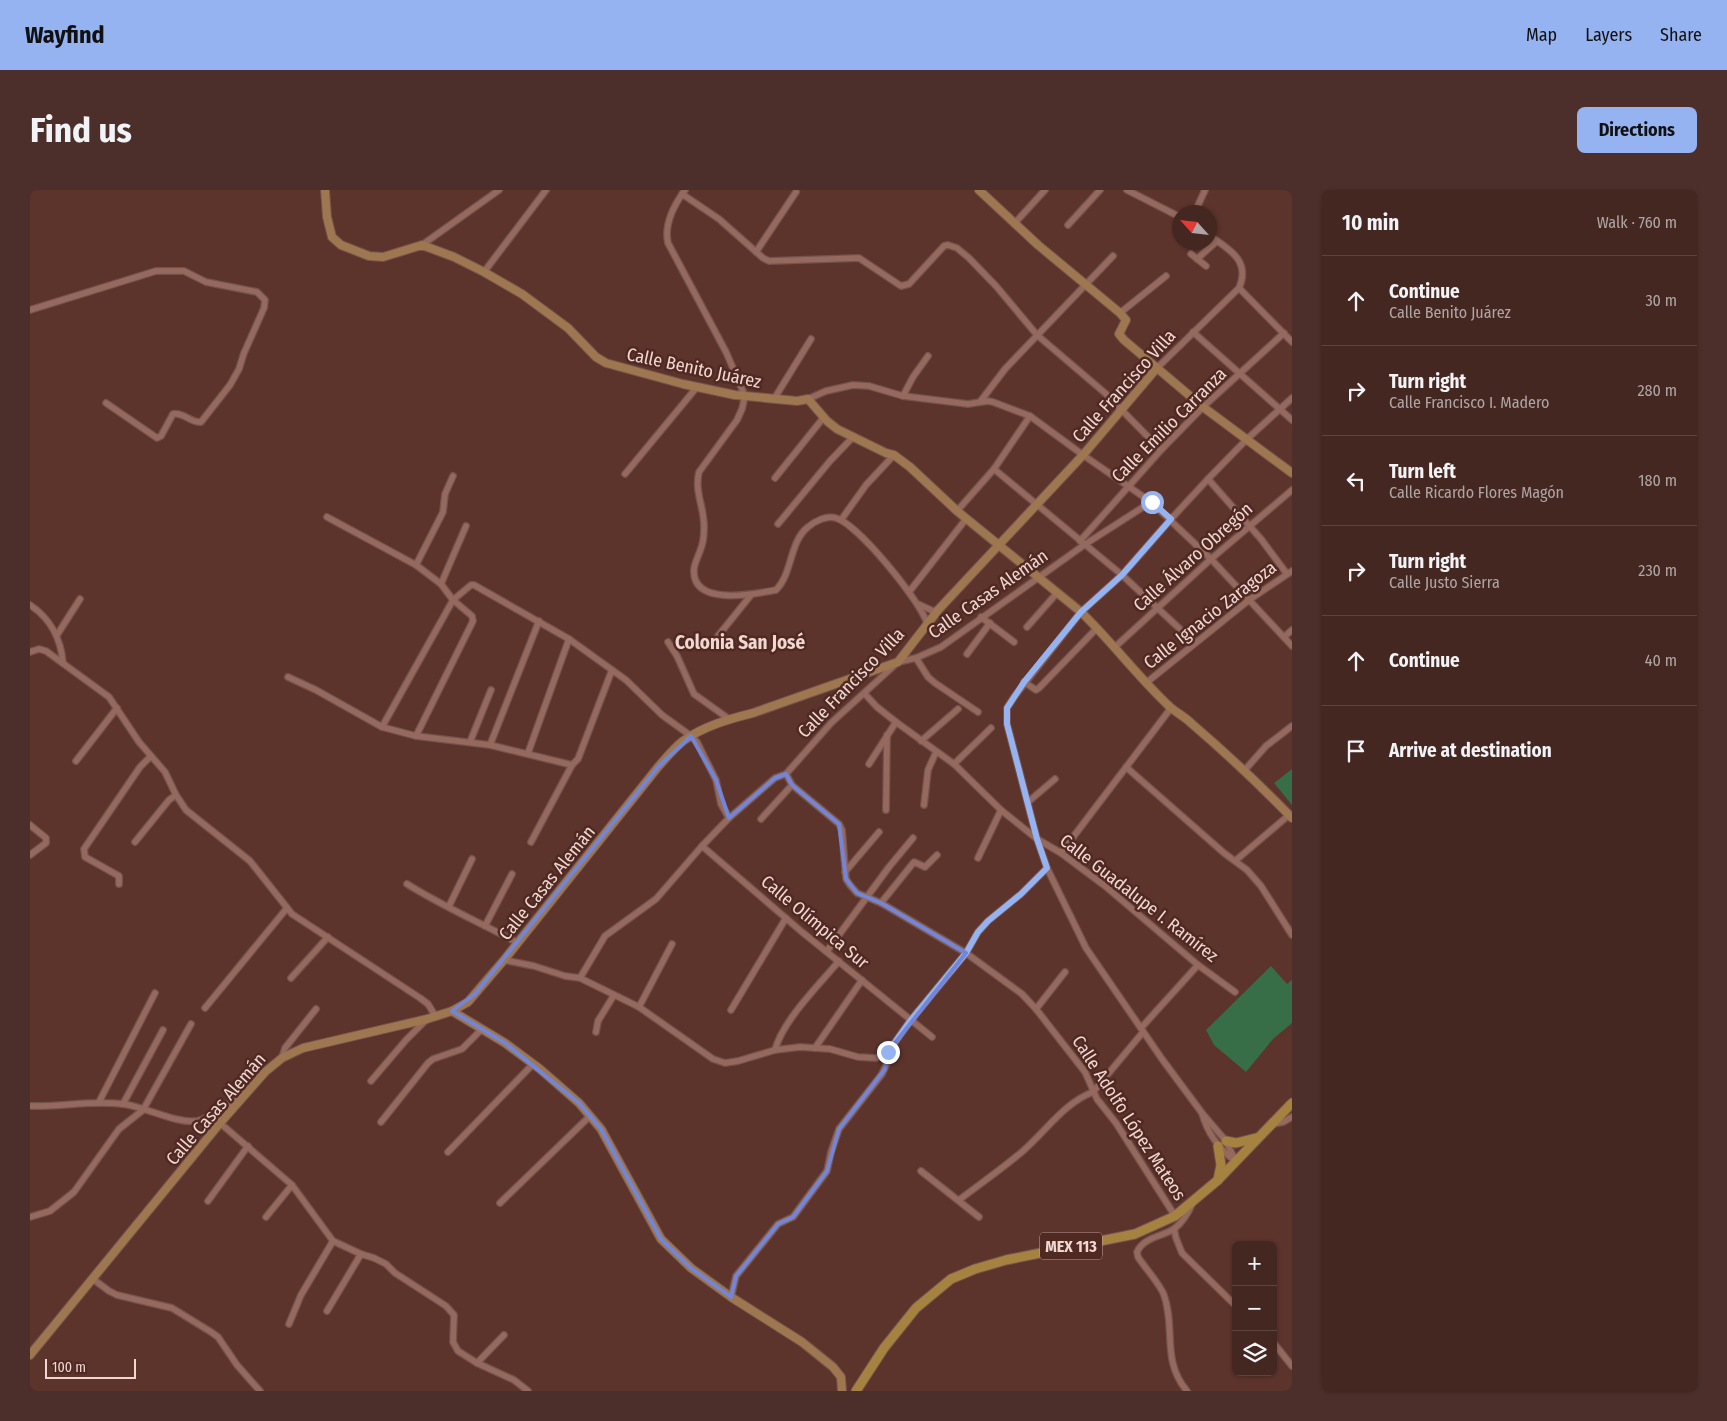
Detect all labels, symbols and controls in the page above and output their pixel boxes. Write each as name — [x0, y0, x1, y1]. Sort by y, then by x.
text: Wayfind — [25, 21, 105, 49]
text: Map — [1526, 24, 1557, 46]
text: Layers — [1585, 24, 1632, 46]
text: Share — [1660, 24, 1702, 46]
button: Directions — [1577, 107, 1697, 153]
text: Find us — [30, 109, 132, 151]
north arrow — [1172, 205, 1217, 250]
text: 10 min — [1342, 210, 1399, 236]
text: Walk · 760 m — [1597, 213, 1677, 232]
text: Continue — [1389, 280, 1460, 303]
icon: ahead — [1342, 287, 1370, 315]
text: 30 m — [1645, 291, 1677, 310]
text: Calle Benito Juárez — [1389, 303, 1511, 322]
street label: Calle Francisco Villa — [1068, 325, 1181, 447]
street label: Calle Benito Juárez — [625, 343, 763, 393]
street label: Calle Emilio Carranza — [1107, 363, 1231, 487]
text: Turn right — [1389, 370, 1466, 393]
icon: right — [1342, 377, 1370, 405]
text: 280 m — [1638, 381, 1677, 400]
text: Calle Francisco I. Madero — [1389, 393, 1550, 412]
text: Turn left — [1389, 460, 1456, 483]
icon: left — [1342, 467, 1370, 495]
text: 180 m — [1638, 471, 1677, 490]
text: Calle Ricardo Flores Magón — [1389, 483, 1564, 502]
route start — [1141, 491, 1164, 514]
street label: Calle Álvaro Obregón — [1128, 497, 1257, 616]
street label: Calle Casas Alemán — [924, 545, 1052, 643]
text: Turn right — [1389, 550, 1466, 573]
street label: Calle Ignacio Zaragoza — [1139, 556, 1281, 674]
icon: right — [1342, 557, 1370, 585]
text: 230 m — [1638, 561, 1677, 580]
text: Calle Justo Sierra — [1389, 573, 1500, 592]
street label: Calle Francisco Villa — [793, 623, 909, 743]
district label: Colonia San José — [675, 631, 805, 654]
icon: ahead — [1342, 647, 1370, 675]
text: Continue — [1389, 649, 1460, 672]
text: 40 m — [1645, 651, 1677, 670]
icon: arrive — [1342, 737, 1370, 765]
text: Arrive at destination — [1389, 739, 1552, 762]
street label: Calle Casas Alemán — [494, 821, 600, 945]
street label: Calle Guadalupe I. Ramírez — [1055, 829, 1223, 967]
street label: Calle Olímpica Sur — [757, 871, 874, 974]
street label: Calle Adolfo López Mateos — [1067, 1031, 1191, 1205]
route end — [877, 1041, 900, 1064]
street label: Calle Casas Alemán — [161, 1049, 271, 1169]
road number: MEX 113 — [1040, 1232, 1102, 1260]
map controls — [1232, 1241, 1277, 1376]
button: + — [1232, 1241, 1277, 1286]
button: − — [1232, 1286, 1277, 1331]
button: layers — [1232, 1331, 1277, 1376]
scale bar — [45, 1356, 136, 1379]
text: 100 m — [52, 1359, 86, 1376]

